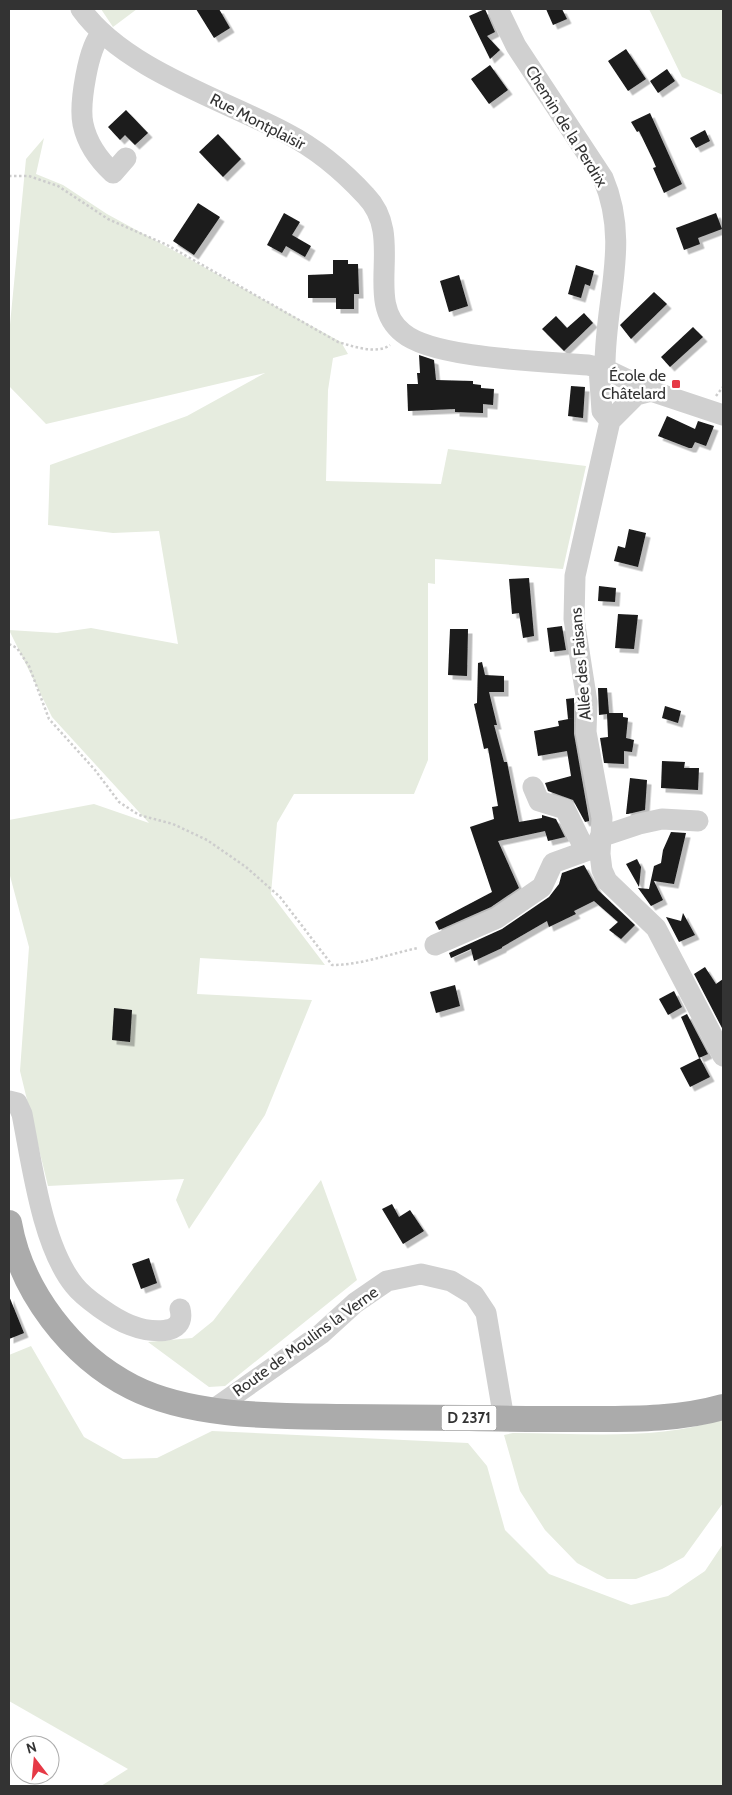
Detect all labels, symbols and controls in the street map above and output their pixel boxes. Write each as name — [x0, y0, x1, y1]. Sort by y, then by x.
street label: Chemin de la Perdrix — [522, 62, 612, 191]
street label: Rue Montplaisir — [207, 89, 309, 154]
place label: École de Châtelard — [601, 366, 666, 403]
marker: École de Châtelard — [670, 378, 682, 390]
street label: Allée des Faisans — [566, 607, 595, 721]
street label: Route de Moulins la Verne — [229, 1282, 382, 1400]
road number: D 2371 — [442, 1406, 496, 1430]
north arrow — [10, 1735, 60, 1785]
text: N — [24, 1737, 39, 1758]

